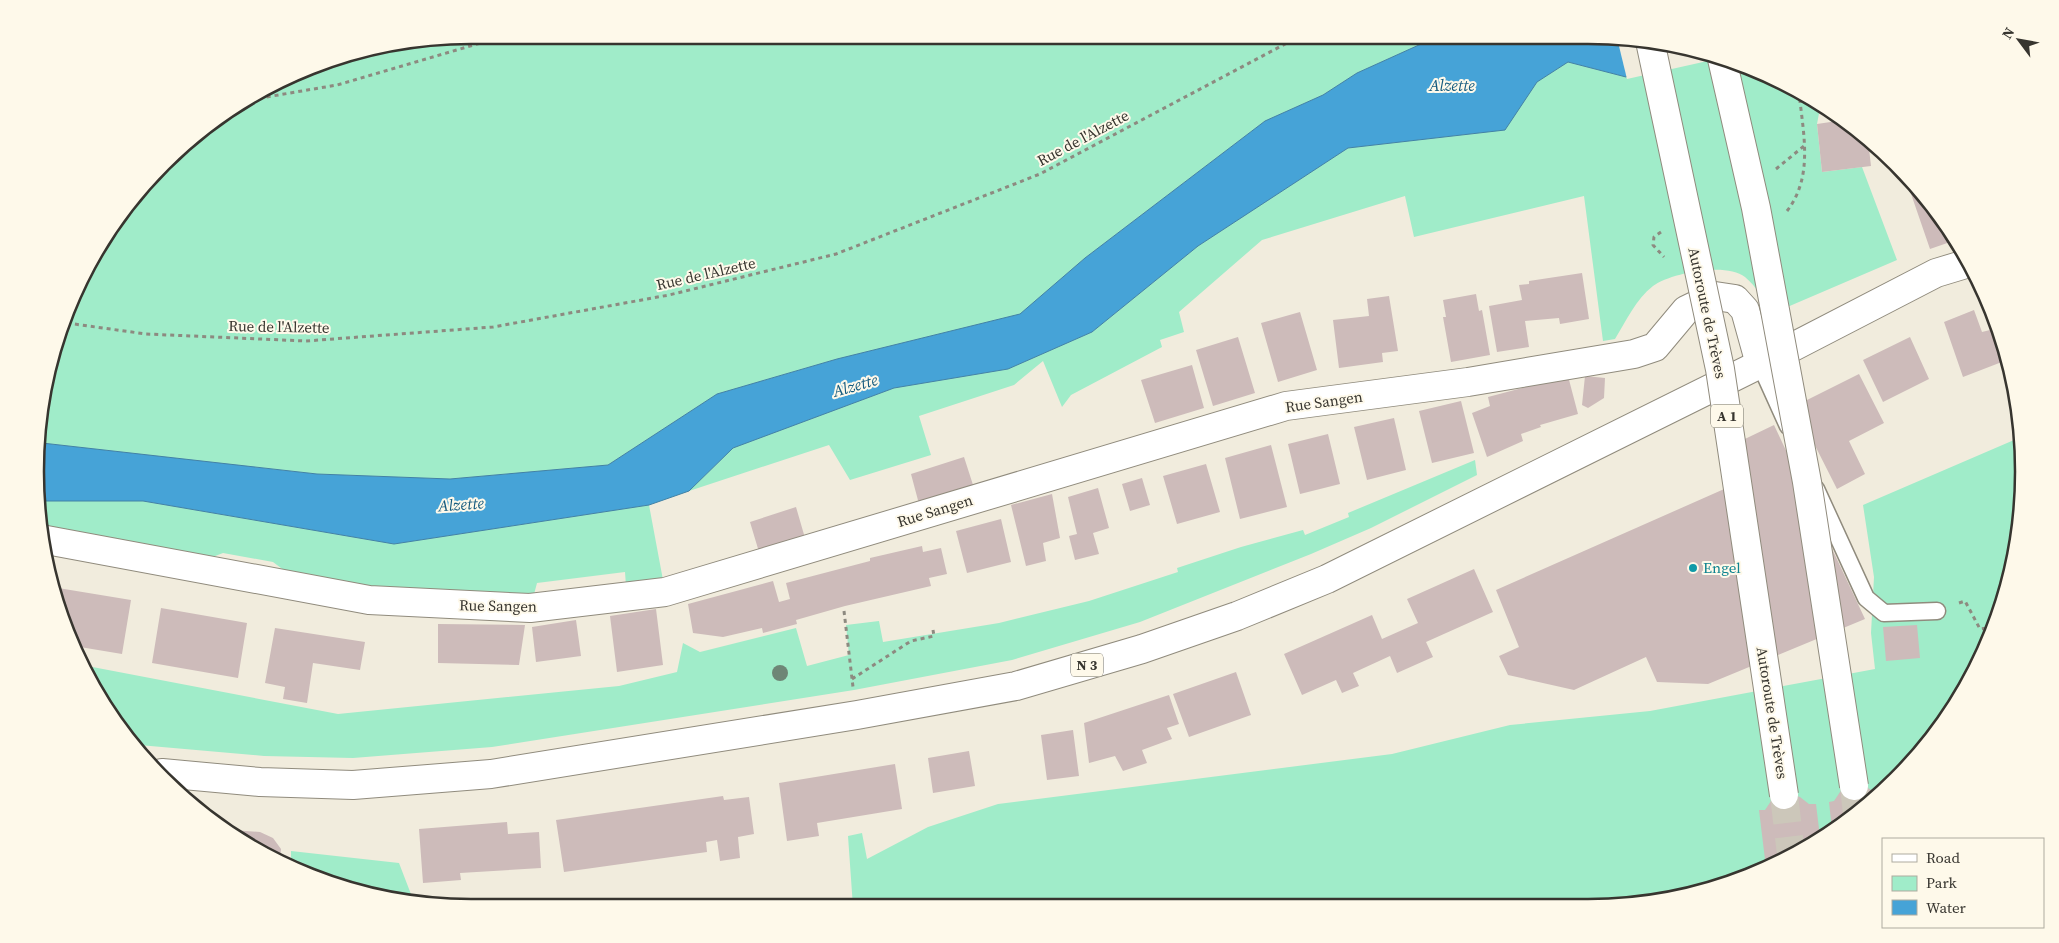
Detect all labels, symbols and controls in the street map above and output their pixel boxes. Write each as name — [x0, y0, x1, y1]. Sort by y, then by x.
north arrow — [1994, 15, 2044, 65]
text: N — [1997, 23, 2019, 43]
water label: Alzette — [1428, 74, 1475, 96]
street label: Rue de l'Alzette — [1033, 104, 1133, 171]
street label: Autoroute de Trèves — [1683, 245, 1732, 380]
street label: Rue de l'Alzette — [654, 252, 758, 295]
street label: Rue de l'Alzette — [228, 315, 330, 338]
water label: Alzette — [829, 368, 880, 402]
street label: Rue Sangen — [1284, 386, 1364, 417]
road number: A 1 — [1711, 404, 1743, 428]
street label: Rue Sangen — [894, 489, 975, 532]
water label: Alzette — [436, 491, 485, 517]
place label: Engel — [1703, 557, 1741, 578]
marker: Engel — [1687, 562, 1699, 574]
street label: Rue Sangen — [459, 594, 537, 617]
street label: Autoroute de Trèves — [1752, 645, 1793, 781]
road number: N 3 — [1071, 654, 1103, 676]
legend — [1882, 838, 2044, 928]
text: Road — [1926, 847, 1960, 868]
text: Park — [1926, 872, 1958, 893]
text: Water — [1926, 897, 1967, 918]

